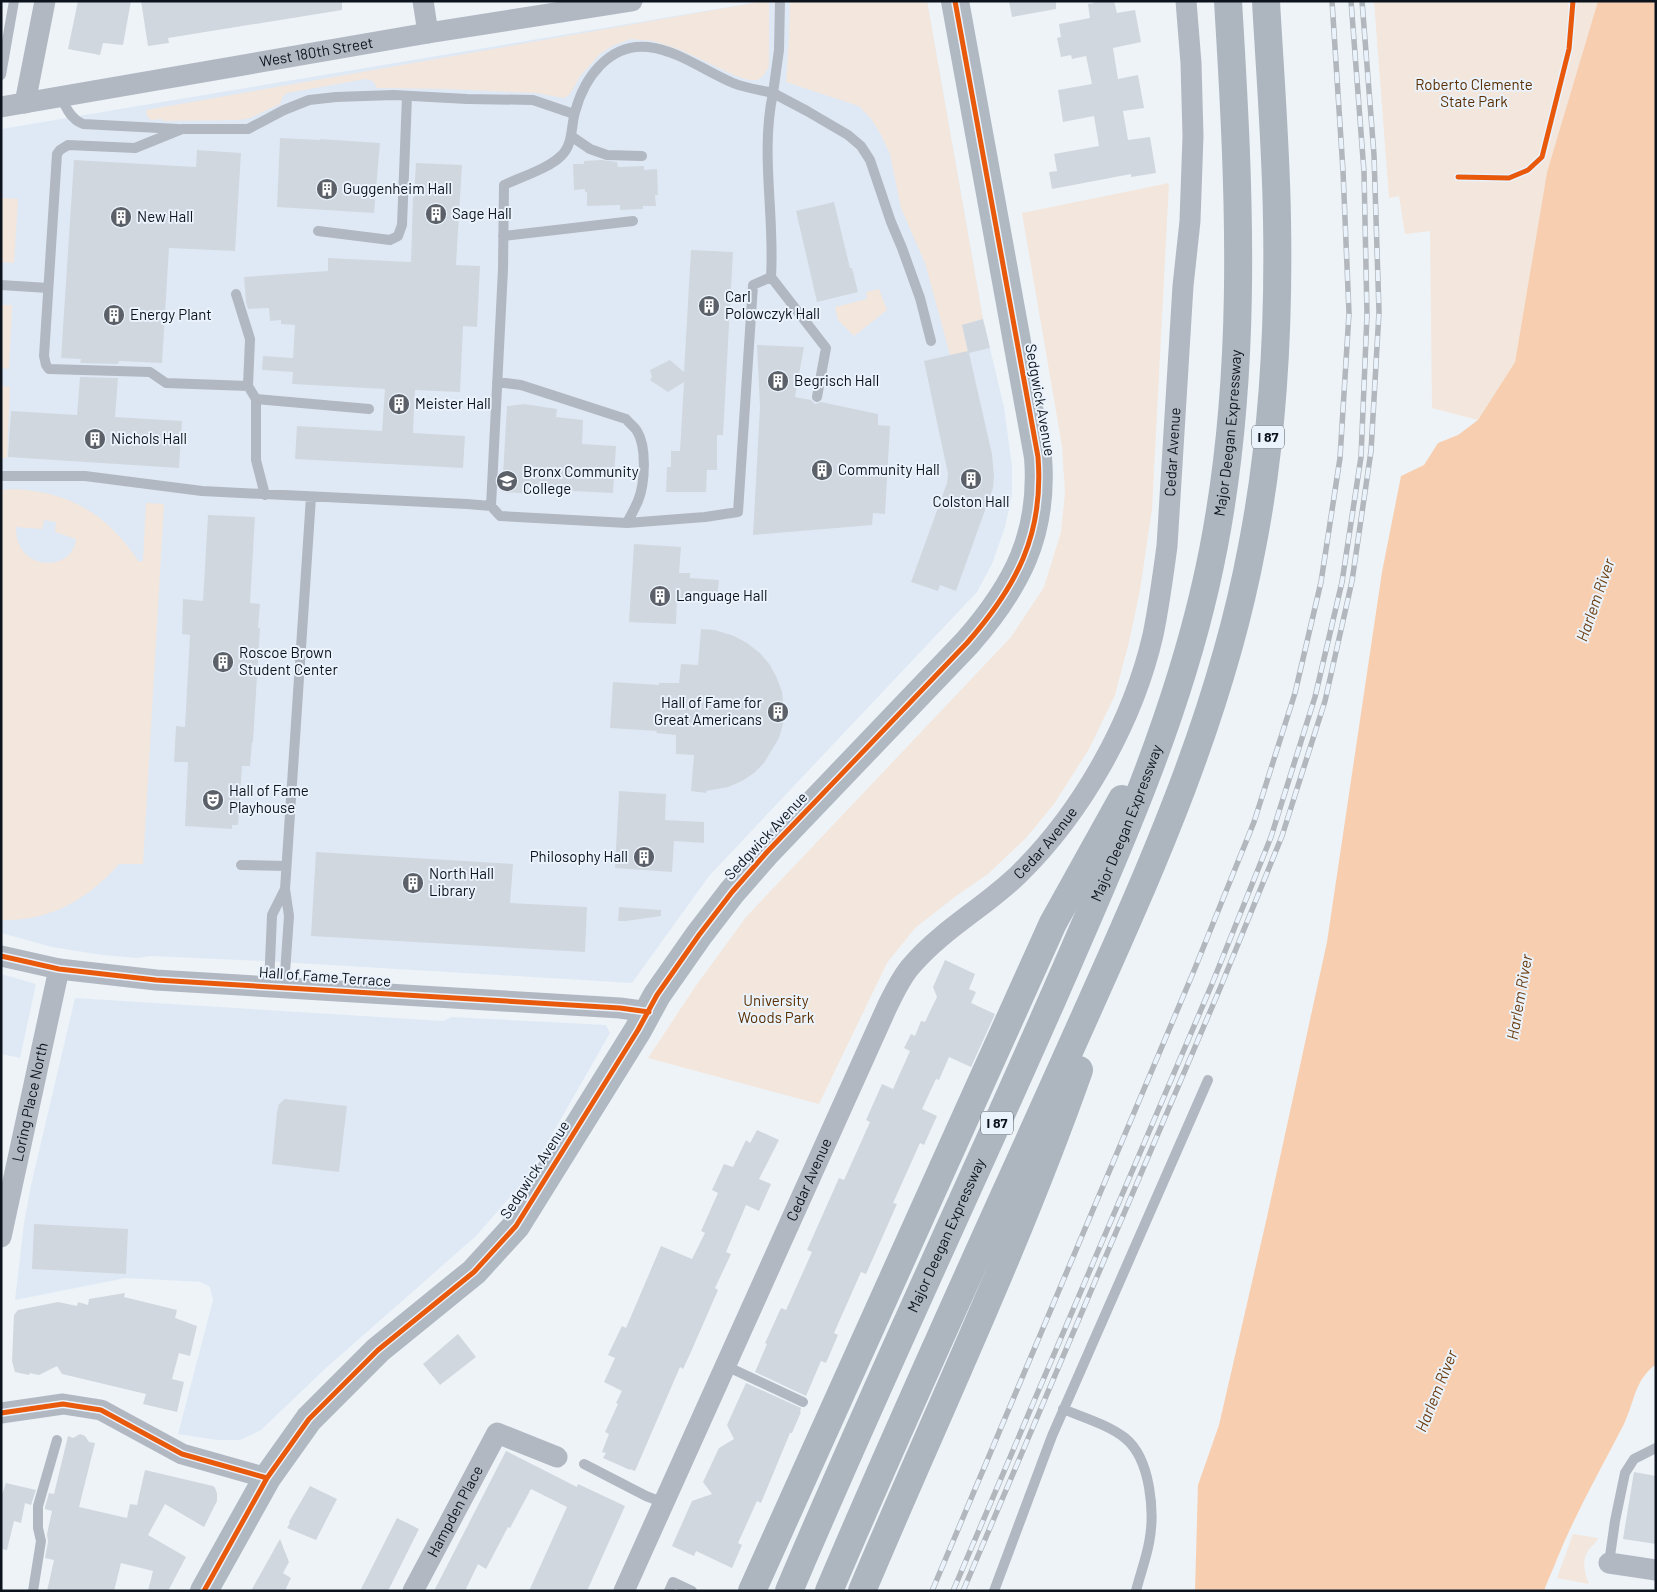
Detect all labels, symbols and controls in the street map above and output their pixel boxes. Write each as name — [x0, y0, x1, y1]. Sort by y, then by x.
street label: West 180th Street — [258, 33, 374, 70]
park label: Roberto Clemente State Park — [1415, 75, 1533, 110]
building icon: Guggenheim Hall — [315, 177, 339, 201]
place label: Guggenheim Hall — [343, 179, 452, 197]
building icon: Sage Hall — [424, 202, 448, 226]
place label: Sage Hall — [452, 204, 512, 222]
building icon: New Hall — [109, 205, 133, 229]
place label: New Hall — [137, 207, 193, 225]
place label: Carl Polowczyk Hall — [725, 287, 820, 322]
building icon: Carl Polowczyk Hall — [697, 294, 721, 318]
building icon: Energy Plant — [102, 303, 126, 327]
place label: Energy Plant — [130, 305, 212, 323]
street label: Sedgwick Avenue — [1022, 342, 1060, 457]
street label: Major Deegan Expressway — [1209, 349, 1244, 518]
building icon: Begrisch Hall — [766, 369, 790, 393]
place label: Begrisch Hall — [794, 371, 879, 389]
building icon: Meister Hall — [387, 392, 411, 416]
place label: Meister Hall — [415, 394, 491, 412]
street label: Cedar Avenue — [1160, 407, 1184, 497]
road number: I 87 — [1252, 426, 1284, 448]
building icon: Nichols Hall — [83, 427, 107, 451]
place label: Nichols Hall — [111, 429, 187, 447]
building icon: Community Hall — [810, 458, 834, 482]
place label: Community Hall — [838, 460, 940, 478]
place label: Bronx Community College — [523, 462, 639, 497]
building icon: Colston Hall — [959, 467, 983, 491]
school or university icon: Bronx Community College — [495, 469, 519, 493]
place label: Colston Hall — [933, 492, 1009, 510]
water label: Harlem River — [1571, 555, 1618, 644]
building icon: Language Hall — [648, 584, 672, 608]
place label: Language Hall — [676, 586, 767, 604]
place label: Roscoe Brown Student Center — [239, 643, 338, 678]
building icon: Roscoe Brown Student Center — [211, 650, 235, 674]
place label: Hall of Fame for Great Americans — [654, 693, 763, 728]
building icon: Hall of Fame for Great Americans — [766, 700, 790, 724]
street label: Major Deegan Expressway — [1086, 742, 1165, 904]
place label: Hall of Fame Playhouse — [229, 781, 309, 816]
theatre icon: Hall of Fame Playhouse — [201, 788, 225, 812]
street label: Sedgwick Avenue — [720, 788, 811, 883]
street label: Cedar Avenue — [1009, 803, 1080, 882]
building icon: Philosophy Hall — [632, 845, 656, 869]
place label: Philosophy Hall — [530, 847, 628, 865]
place label: North Hall Library — [429, 864, 494, 899]
building icon: North Hall Library — [401, 871, 425, 895]
water label: Harlem River — [1502, 951, 1536, 1041]
street label: Hall of Fame Terrace — [258, 962, 392, 990]
park label: University Woods Park — [738, 991, 815, 1026]
street label: Loring Place North — [8, 1041, 51, 1163]
road number: I 87 — [981, 1112, 1013, 1134]
street label: Sedgwick Avenue — [496, 1117, 573, 1222]
street label: Cedar Avenue — [782, 1135, 835, 1224]
street label: Major Deegan Expressway — [903, 1155, 988, 1315]
water label: Harlem River — [1411, 1346, 1461, 1434]
street label: Hampden Place — [423, 1462, 486, 1560]

